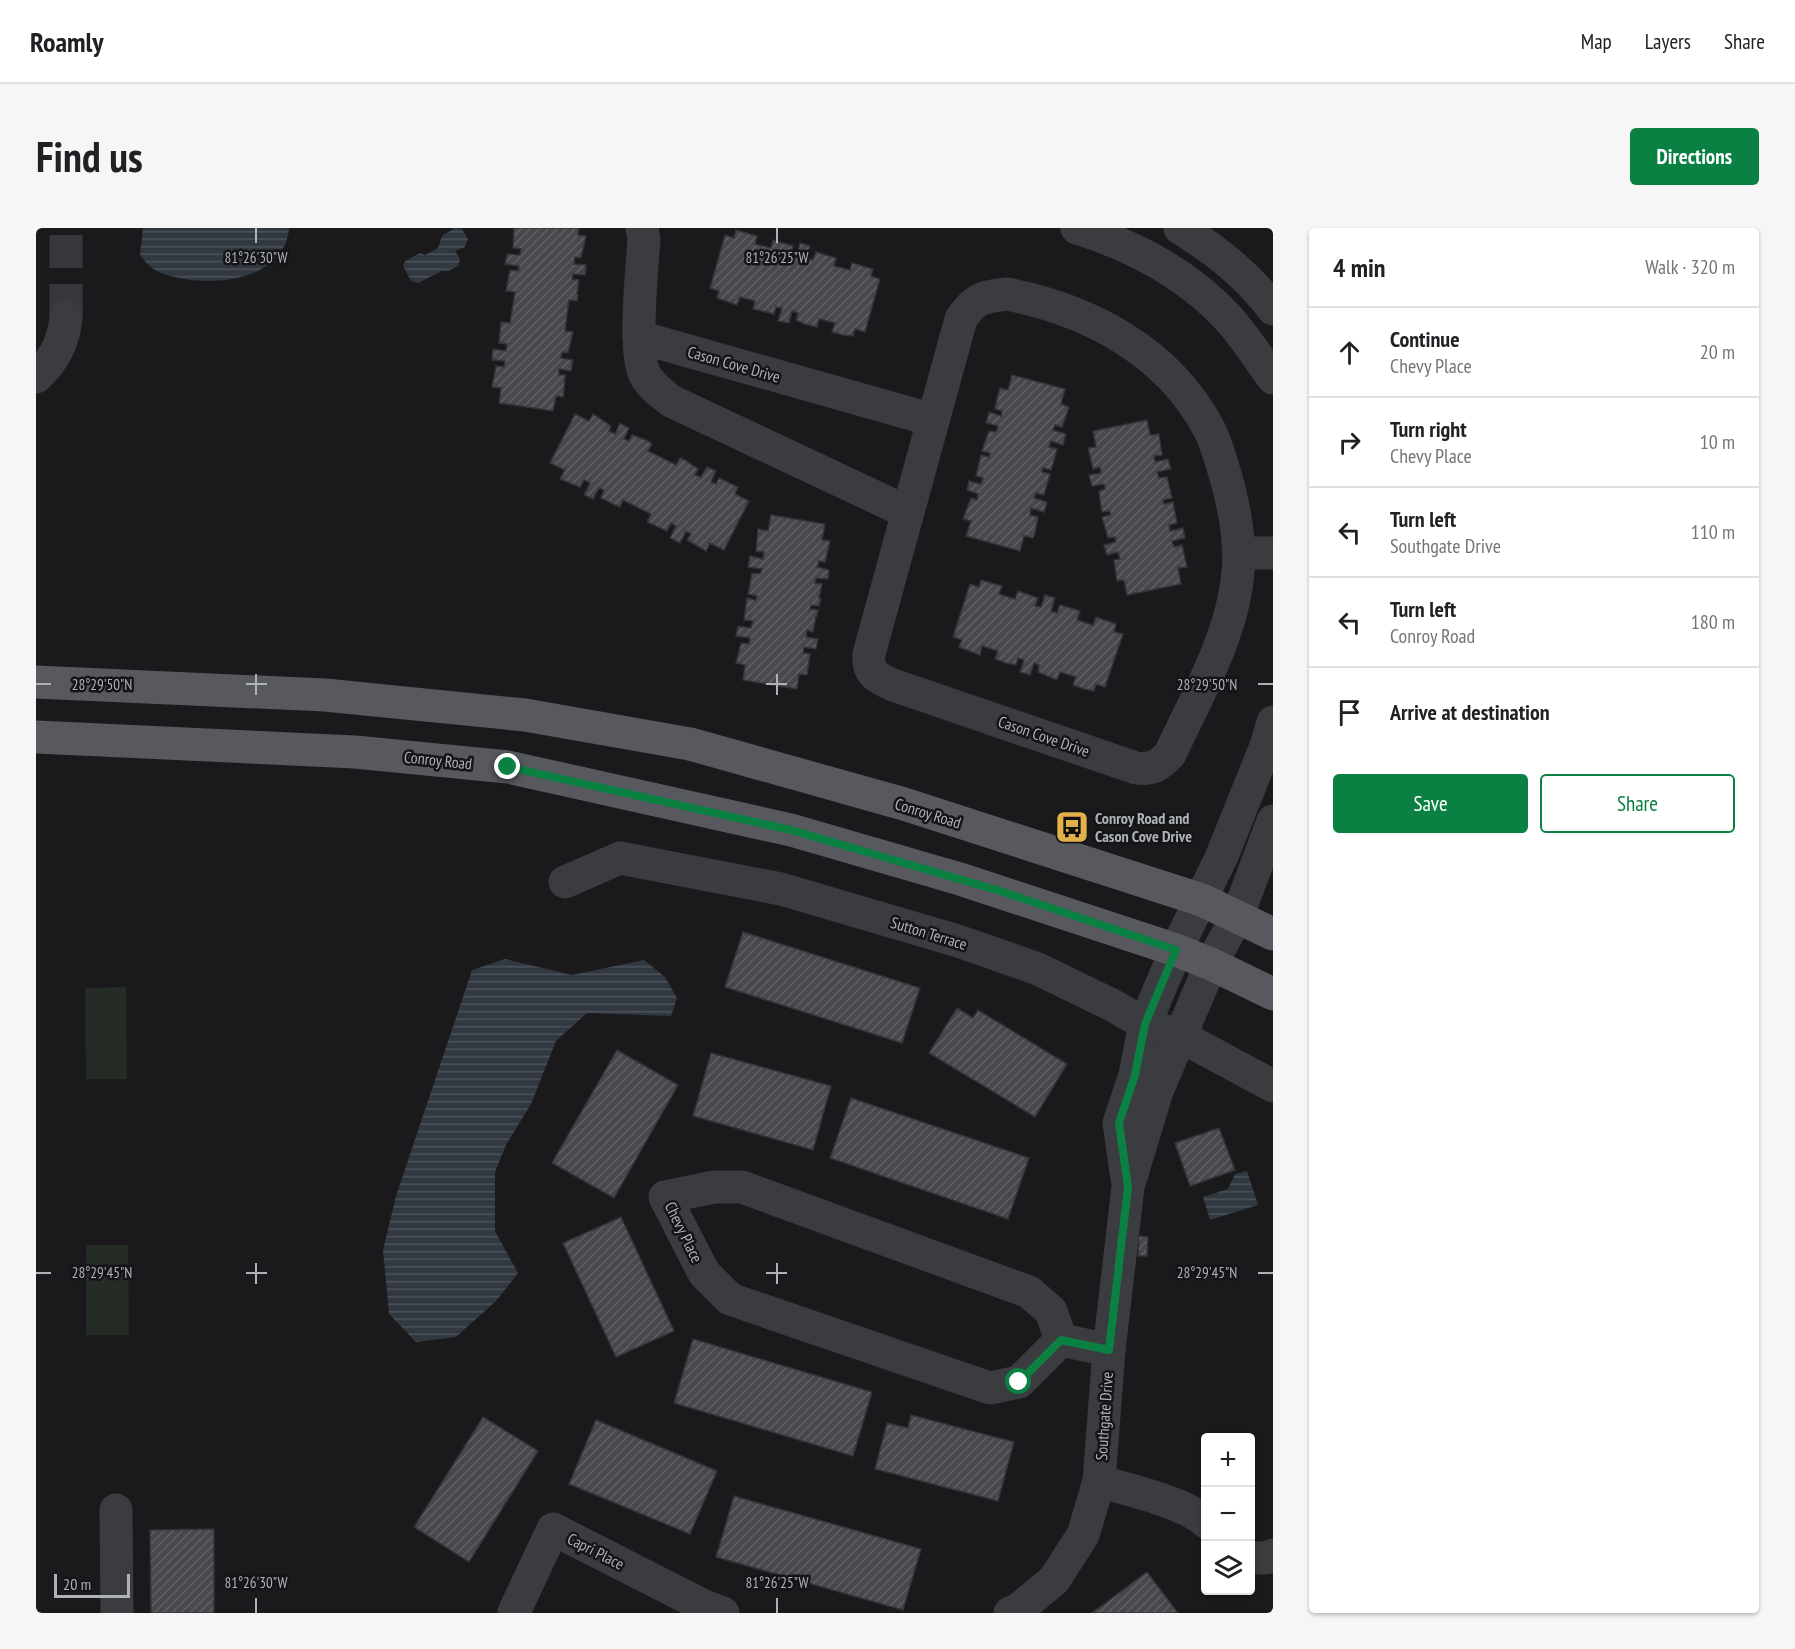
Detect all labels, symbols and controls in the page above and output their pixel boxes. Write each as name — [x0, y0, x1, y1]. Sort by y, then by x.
text: Roamly — [30, 23, 104, 60]
text: Map — [1581, 28, 1612, 55]
text: Layers — [1645, 28, 1691, 55]
text: Share — [1724, 28, 1765, 55]
button: Directions — [1630, 128, 1759, 185]
text: Find us — [36, 129, 143, 184]
text: 81°26'30"W — [224, 248, 288, 267]
text: 81°26'25"W — [745, 248, 809, 267]
text: 4 min — [1333, 251, 1386, 284]
text: Walk · 320 m — [1645, 254, 1735, 280]
text: Continue — [1390, 325, 1460, 353]
icon: ahead — [1333, 336, 1366, 369]
text: 20 m — [1700, 339, 1735, 365]
street label: Cason Cove Drive — [686, 341, 782, 387]
text: Chevy Place — [1390, 353, 1472, 379]
text: Turn right — [1390, 415, 1467, 443]
icon: right — [1333, 426, 1366, 459]
text: 10 m — [1700, 429, 1735, 455]
text: Chevy Place — [1390, 443, 1472, 469]
text: Turn left — [1390, 505, 1456, 533]
icon: left — [1333, 516, 1366, 549]
text: 110 m — [1691, 519, 1735, 545]
text: Southgate Drive — [1390, 533, 1501, 559]
text: Turn left — [1390, 595, 1456, 623]
icon: left — [1333, 606, 1366, 639]
text: 180 m — [1691, 609, 1735, 635]
text: Conroy Road — [1390, 623, 1475, 649]
text: 28°29'50"N — [72, 675, 132, 694]
text: 28°29'50"N — [1177, 675, 1237, 694]
icon: arrive — [1333, 696, 1366, 729]
text: Arrive at destination — [1390, 698, 1550, 726]
street label: Cason Cove Drive — [996, 711, 1092, 761]
street label: Conroy Road — [403, 746, 473, 774]
route end — [494, 753, 520, 779]
button: Save — [1333, 774, 1528, 833]
button: Share — [1540, 774, 1735, 833]
street label: Conroy Road — [892, 793, 964, 833]
place label: Conroy Road and Cason Cove Drive — [1095, 808, 1192, 846]
bus stop icon: Conroy Road and Cason Cove Drive — [1054, 809, 1090, 845]
street label: Sutton Terrace — [888, 912, 970, 954]
street label: Chevy Place — [661, 1198, 707, 1266]
text: 28°29'45"N — [72, 1263, 132, 1282]
text: 28°29'45"N — [1177, 1263, 1237, 1282]
route start — [1005, 1368, 1031, 1394]
street label: Southgate Drive — [1091, 1371, 1117, 1461]
map controls — [1201, 1433, 1255, 1595]
button: + — [1201, 1433, 1255, 1487]
button: − — [1201, 1487, 1255, 1541]
street label: Capri Place — [564, 1528, 628, 1574]
button: layers — [1201, 1541, 1255, 1595]
scale bar — [54, 1571, 130, 1598]
text: 81°26'30"W — [224, 1573, 288, 1592]
text: 81°26'25"W — [745, 1573, 809, 1592]
text: 20 m — [63, 1574, 91, 1594]

